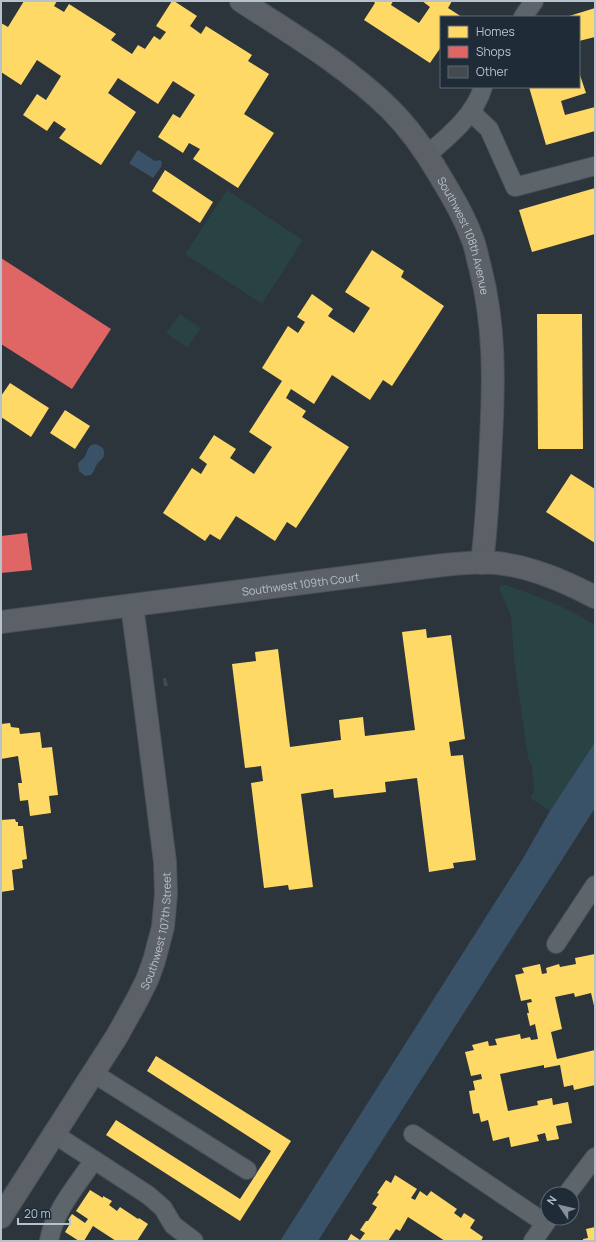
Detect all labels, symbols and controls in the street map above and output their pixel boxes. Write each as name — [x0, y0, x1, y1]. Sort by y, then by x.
legend — [440, 16, 580, 88]
text: Homes — [476, 23, 515, 40]
text: Shops — [476, 43, 511, 60]
text: Other — [476, 63, 509, 80]
street label: Southwest 108th Avenue — [434, 174, 493, 296]
street label: Southwest 109th Court — [241, 568, 360, 598]
street label: Southwest 107th Street — [136, 872, 174, 992]
north arrow — [540, 1186, 580, 1226]
text: N — [543, 1192, 560, 1208]
scale bar — [18, 1200, 70, 1226]
text: 20 m — [24, 1205, 51, 1222]

